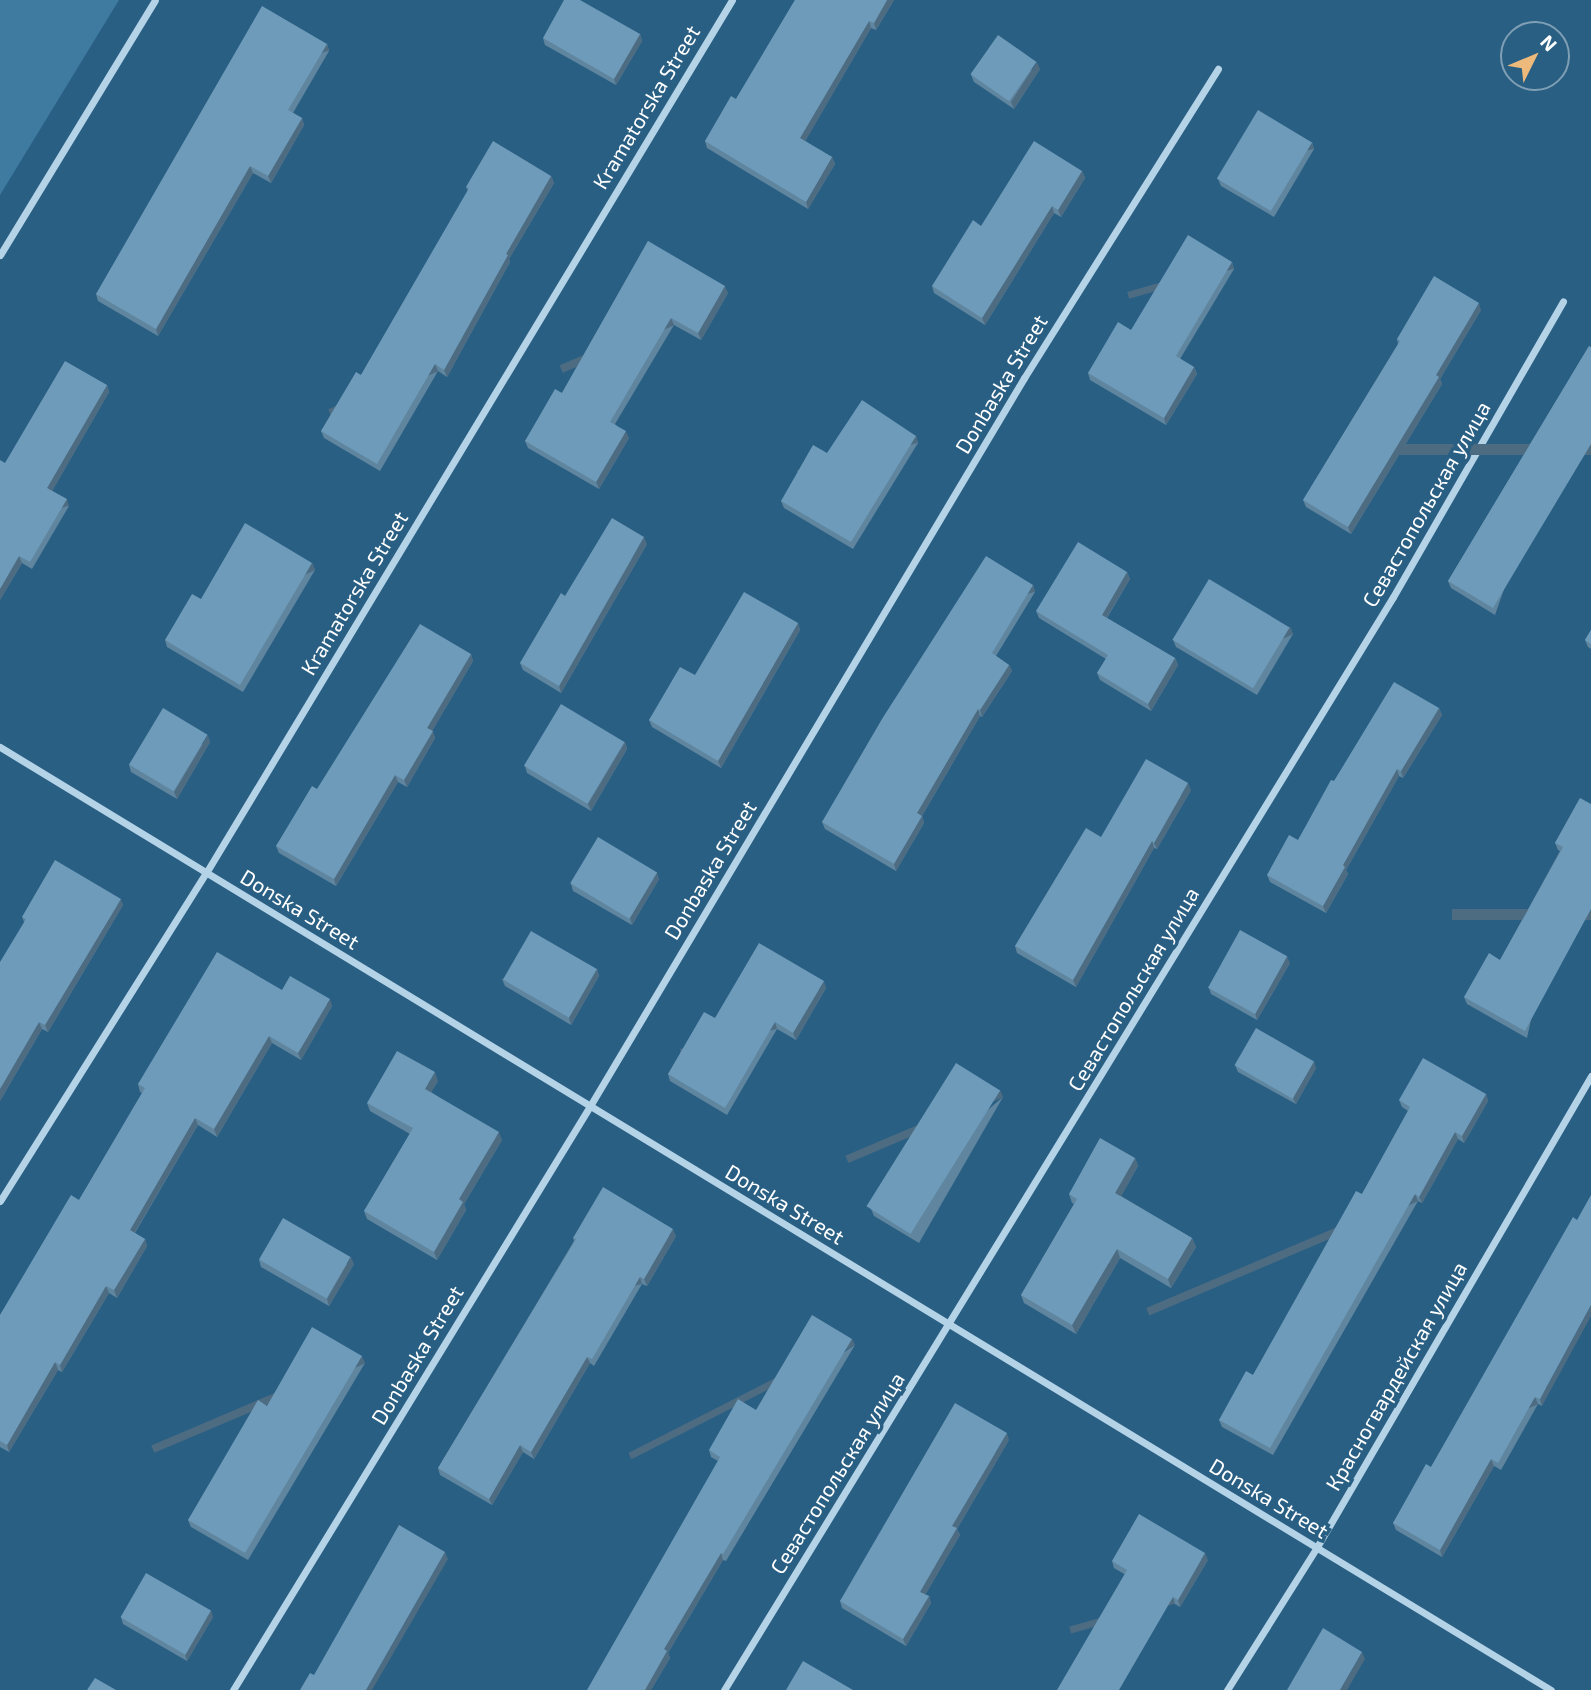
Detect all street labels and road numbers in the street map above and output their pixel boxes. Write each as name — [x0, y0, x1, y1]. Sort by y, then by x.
street label: Kramatorska Street — [587, 21, 705, 193]
street label: Donbaska Street — [950, 310, 1052, 458]
street label: Севастопольская улица — [1357, 397, 1495, 611]
street label: Kramatorska Street — [295, 507, 413, 679]
street label: Donbaska Street — [659, 796, 761, 944]
street label: Donska Street — [236, 864, 364, 954]
street label: Севастопольская улица — [1062, 883, 1204, 1095]
street label: Donska Street — [721, 1159, 849, 1249]
street label: Красногвардейская улица — [1320, 1257, 1472, 1495]
street label: Donbaska Street — [366, 1281, 468, 1429]
street label: Севастопольская улица — [765, 1367, 909, 1579]
street label: Donska Street — [1205, 1453, 1333, 1543]

